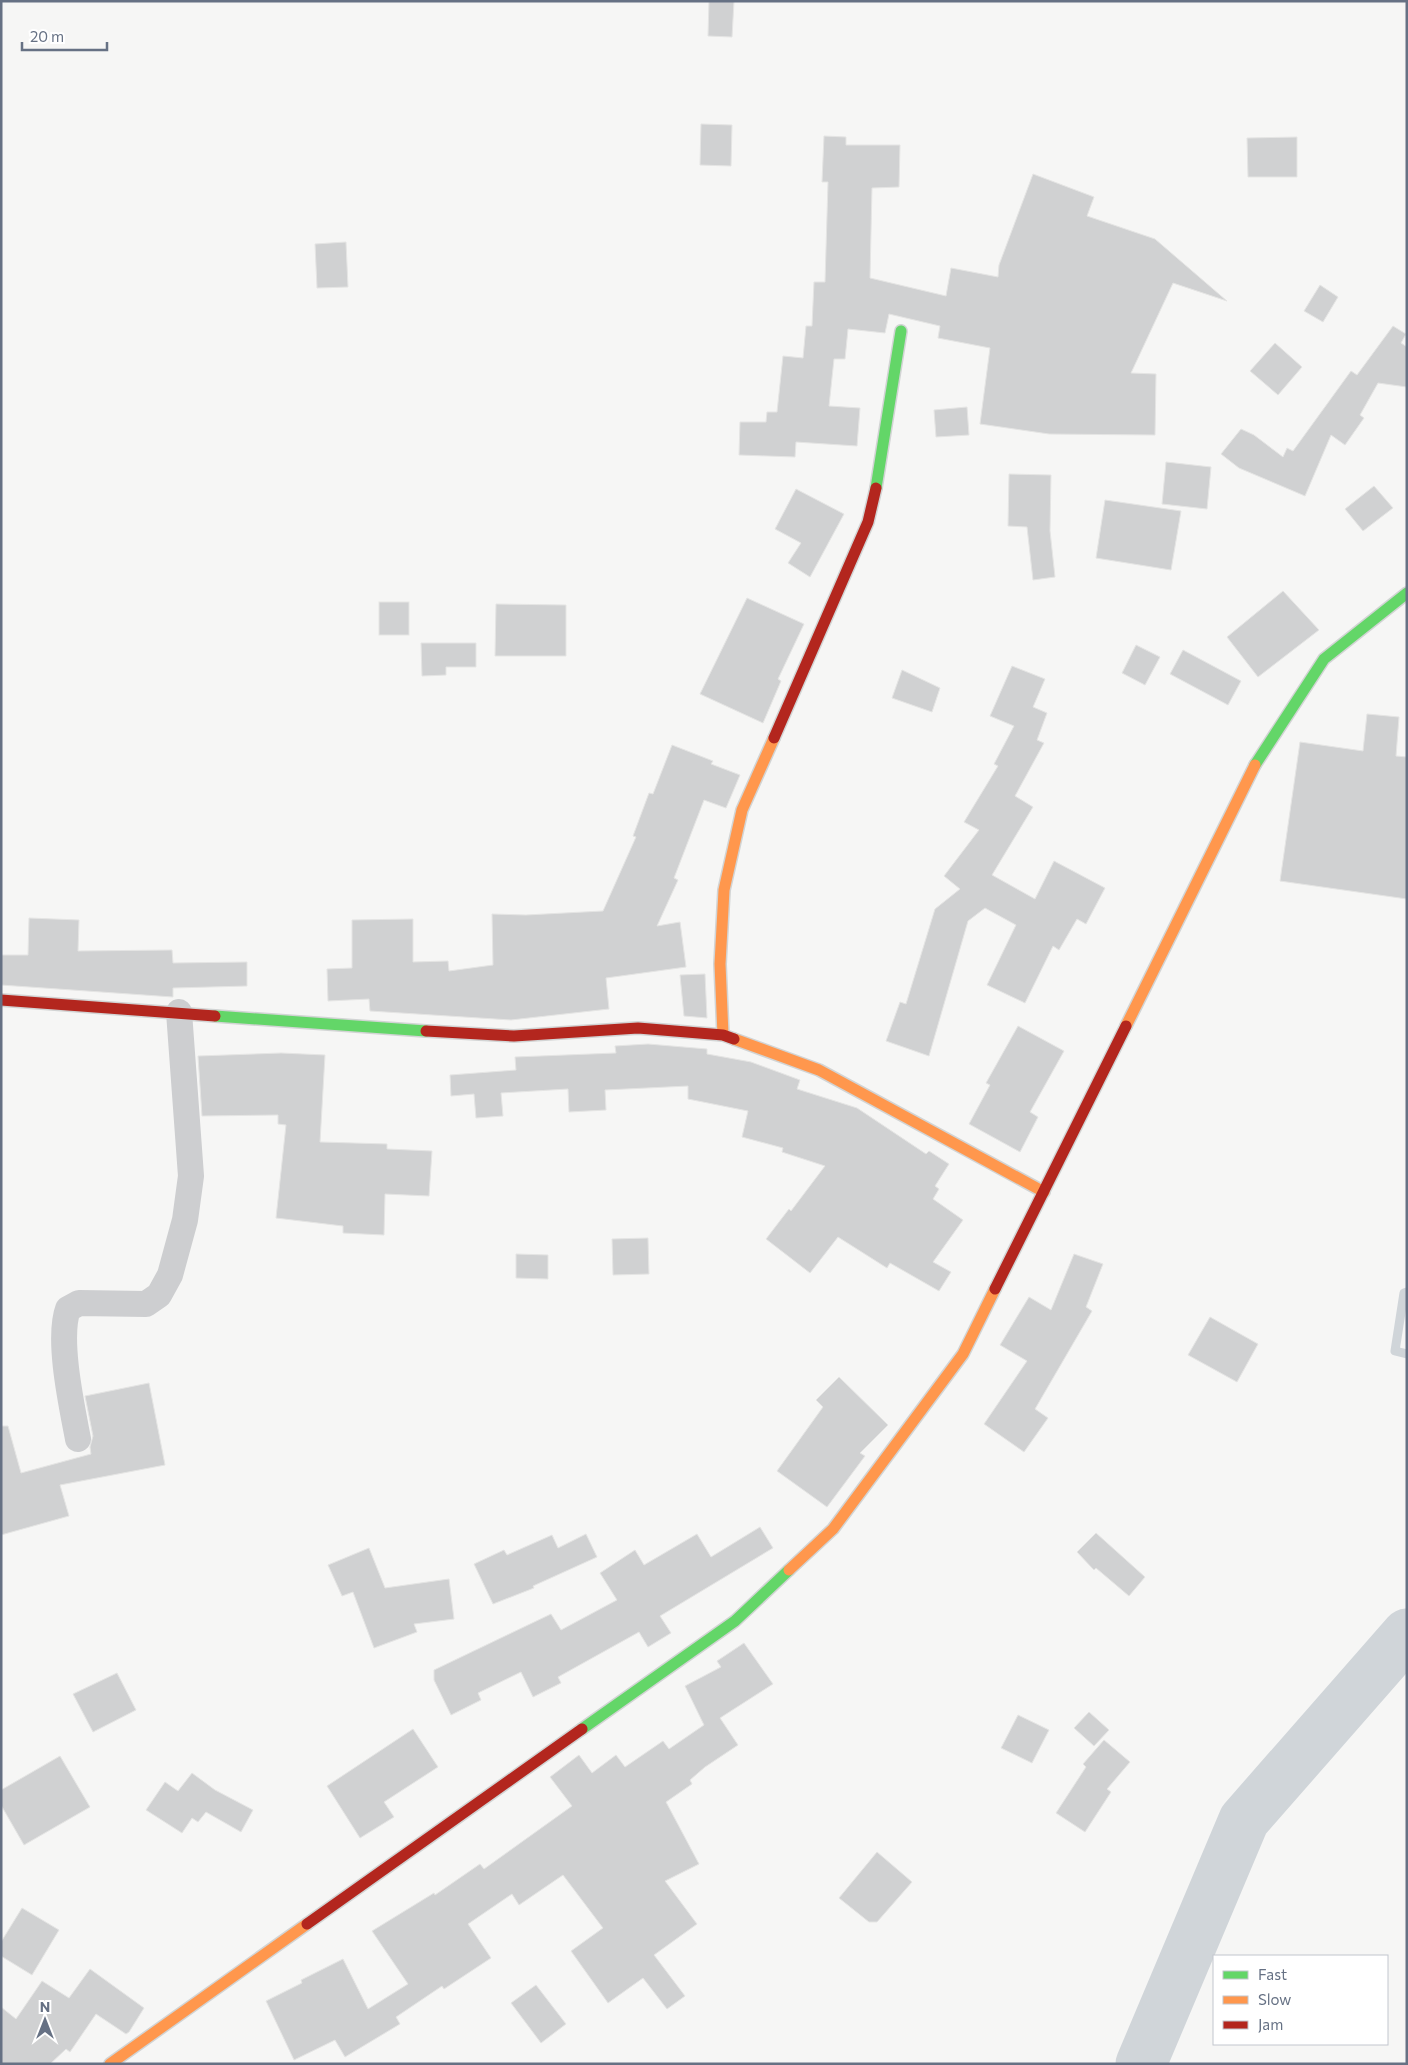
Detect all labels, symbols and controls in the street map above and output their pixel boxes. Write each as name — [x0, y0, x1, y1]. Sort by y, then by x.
scale bar — [22, 20, 108, 52]
text: 20 m — [30, 27, 64, 45]
legend — [1213, 1955, 1388, 2045]
text: Fast — [1258, 1965, 1287, 1983]
text: Slow — [1258, 1990, 1291, 2008]
north arrow — [20, 1995, 70, 2045]
text: N — [40, 1998, 50, 2015]
text: Jam — [1258, 2015, 1283, 2033]

